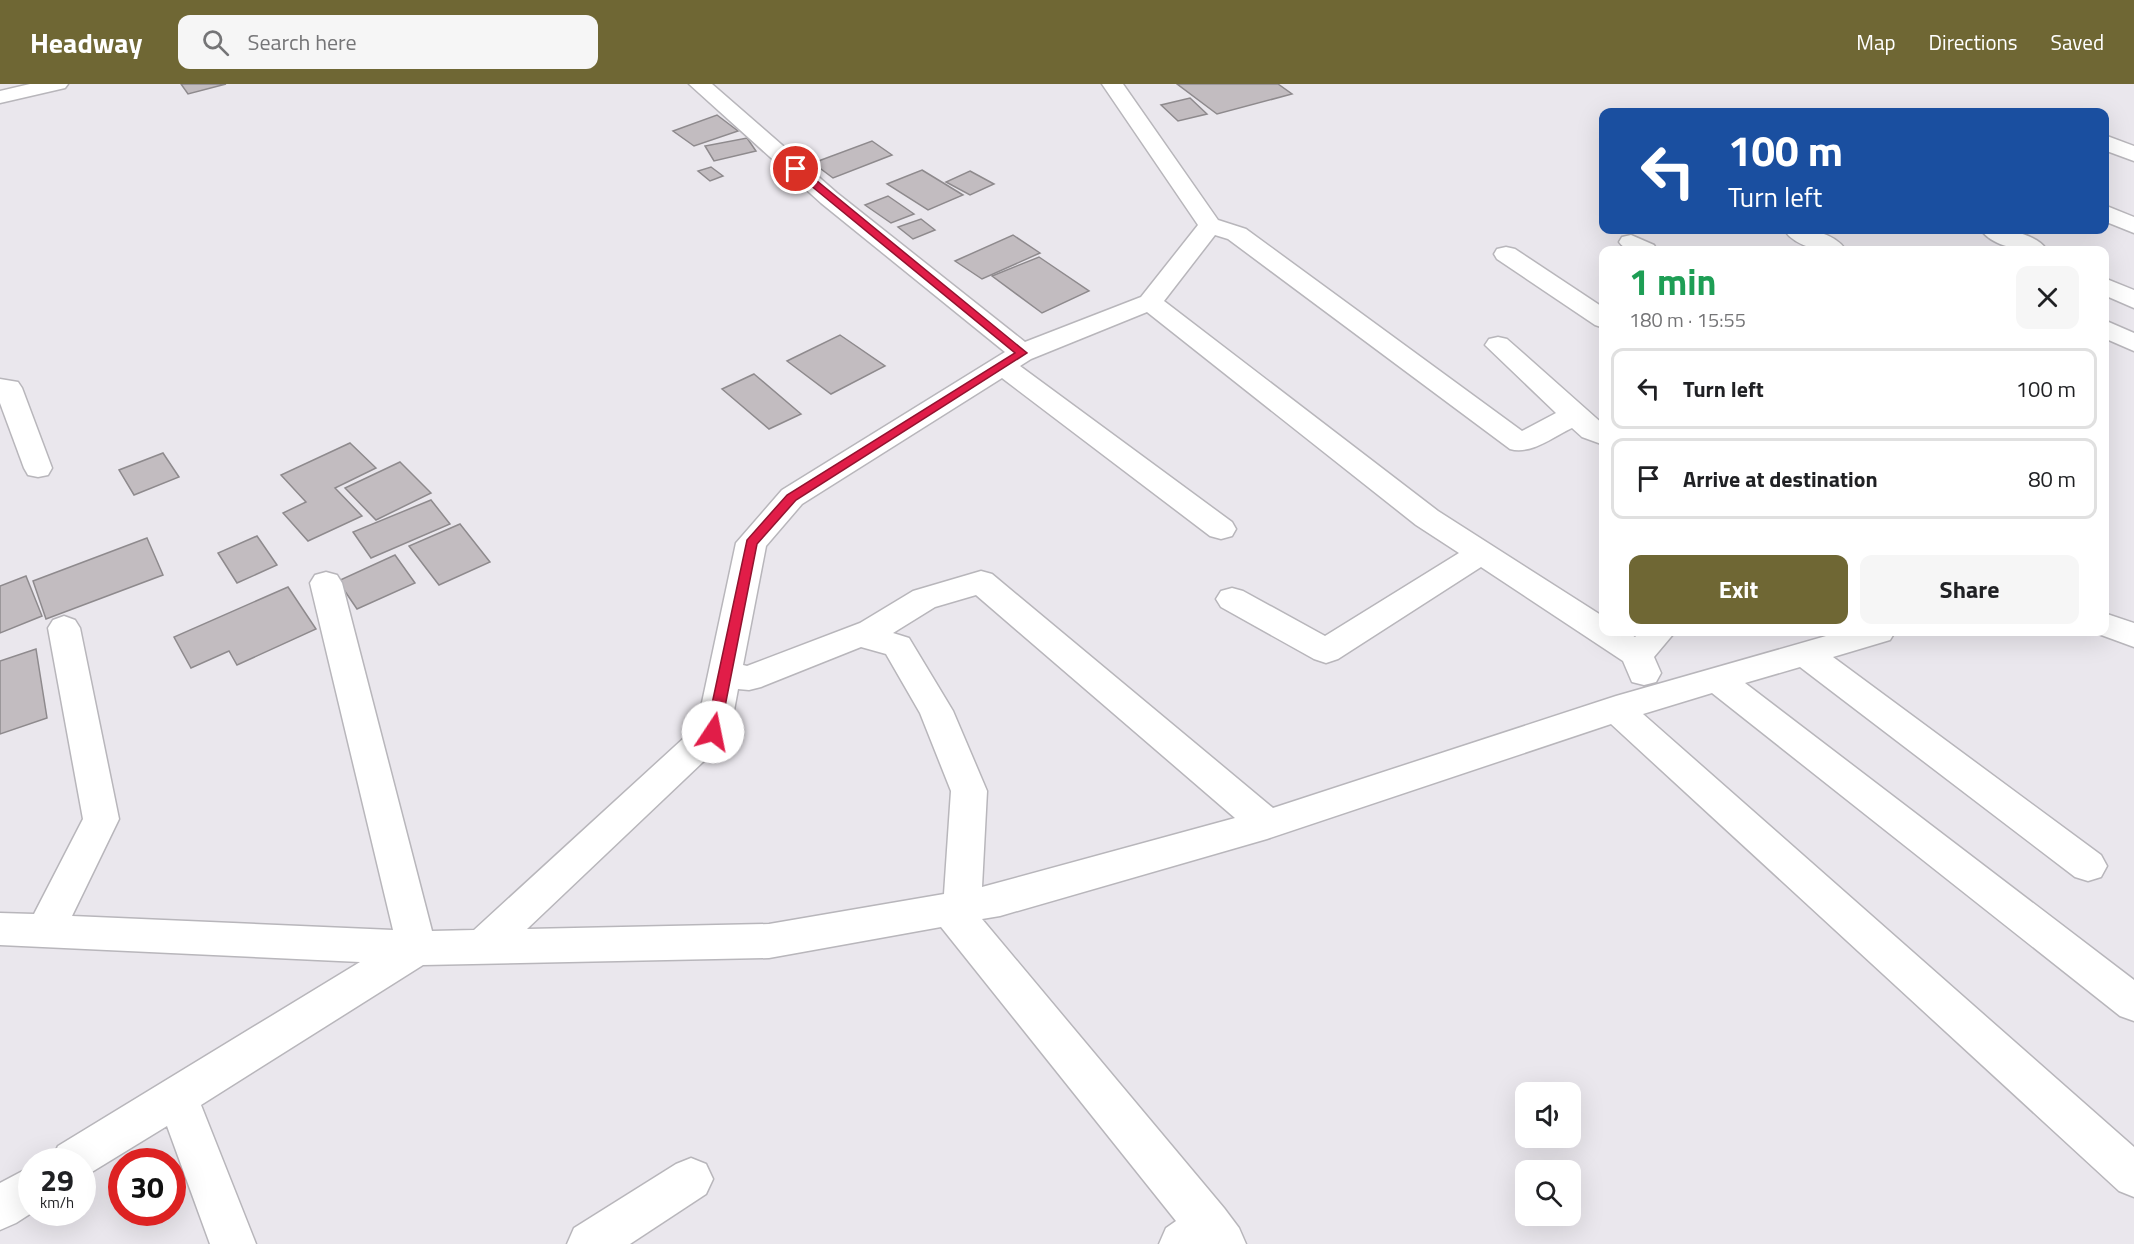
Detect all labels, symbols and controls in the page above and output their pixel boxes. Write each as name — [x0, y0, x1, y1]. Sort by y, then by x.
search box — [178, 15, 598, 69]
text: Headway — [30, 21, 142, 64]
text: Search here — [247, 25, 357, 59]
icon: search — [199, 26, 232, 59]
text: Map — [1856, 26, 1896, 58]
text: Directions — [1929, 26, 2018, 58]
text: Saved — [2051, 26, 2104, 58]
text: 100 m — [1728, 118, 1843, 182]
icon: left — [1629, 132, 1707, 210]
pin — [770, 143, 821, 194]
icon: arrive — [779, 152, 812, 185]
text: Turn left — [1728, 176, 1822, 217]
text: 1 min — [1629, 254, 1716, 309]
button: close — [2016, 266, 2079, 329]
text: 180 m · 15:55 — [1629, 304, 1746, 335]
icon: left — [1632, 372, 1665, 405]
text: Turn left — [1683, 372, 1764, 406]
text: 100 m — [2016, 372, 2076, 406]
icon: arrive — [1632, 462, 1665, 495]
text: Arrive at destination — [1683, 462, 1878, 496]
text: 80 m — [2028, 462, 2076, 496]
button: Exit — [1629, 555, 1848, 624]
button: Share — [1860, 555, 2079, 624]
position arrow — [681, 700, 745, 764]
map controls — [1515, 1082, 1581, 1226]
button: sound — [1515, 1082, 1581, 1148]
speed limit sign: 30 — [108, 1148, 186, 1226]
text: 29 — [40, 1157, 74, 1203]
button: search — [1515, 1160, 1581, 1226]
text: km/h — [40, 1191, 74, 1214]

